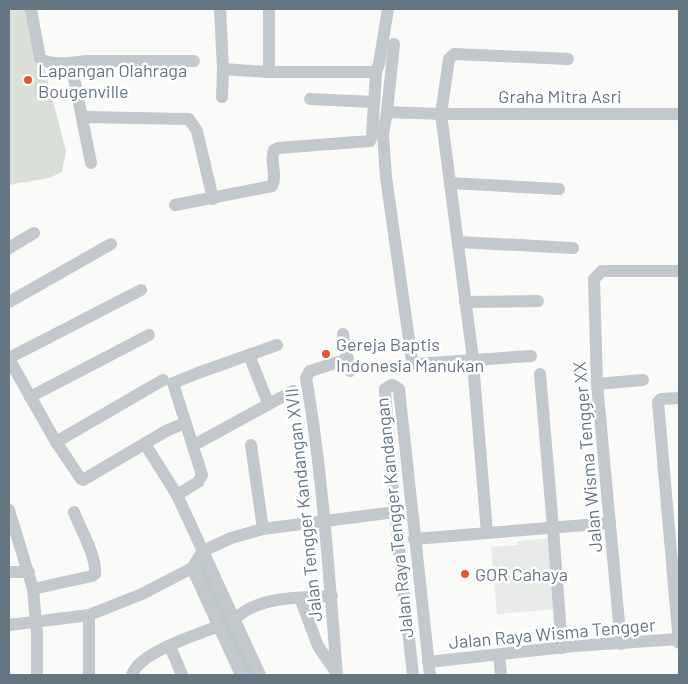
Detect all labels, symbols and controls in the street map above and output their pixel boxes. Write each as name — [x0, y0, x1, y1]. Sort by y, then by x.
place label: Lapangan Olahraga Bougenville — [38, 59, 187, 102]
marker: Lapangan Olahraga Bougenville — [22, 74, 34, 86]
street label: Graha Mitra Asri — [498, 85, 622, 107]
place label: Gereja Baptis Indonesia Manukan — [336, 333, 484, 376]
marker: Gereja Baptis Indonesia Manukan — [320, 348, 332, 360]
street label: Jalan Wisma Tengger XX — [568, 361, 606, 553]
street label: Jalan Tengger Kandangan XVII — [280, 387, 326, 623]
street label: Jalan Raya Tengger Kandangan — [370, 397, 418, 639]
place label: GOR Cahaya — [475, 563, 568, 585]
marker: GOR Cahaya — [459, 568, 471, 580]
street label: Jalan Raya Wisma Tengger — [448, 613, 657, 653]

